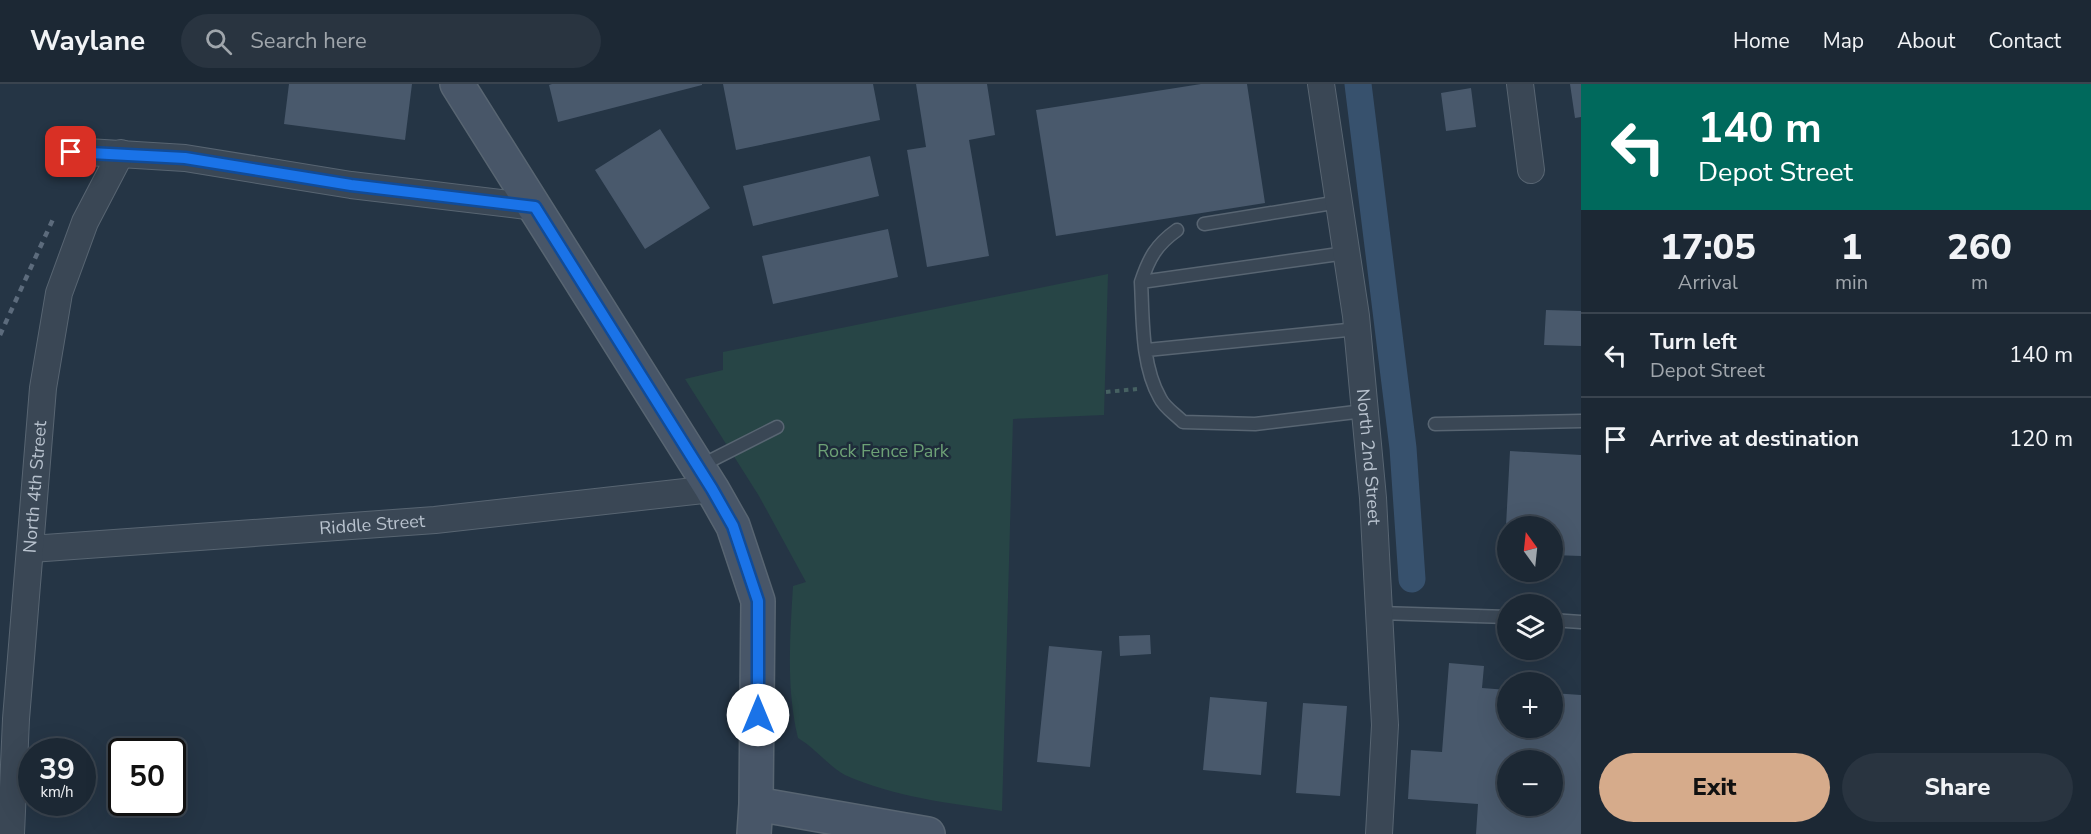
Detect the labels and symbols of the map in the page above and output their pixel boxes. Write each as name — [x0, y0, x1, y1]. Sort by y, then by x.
pin — [45, 126, 96, 177]
street label: North 2nd Street — [1351, 388, 1386, 526]
street label: North 4th Street — [18, 419, 52, 554]
park label: Rock Fence Park — [817, 439, 950, 463]
street label: Riddle Street — [318, 509, 426, 540]
north arrow — [1497, 516, 1563, 582]
position arrow — [726, 683, 790, 747]
speed limit sign: 50 — [108, 738, 186, 816]

